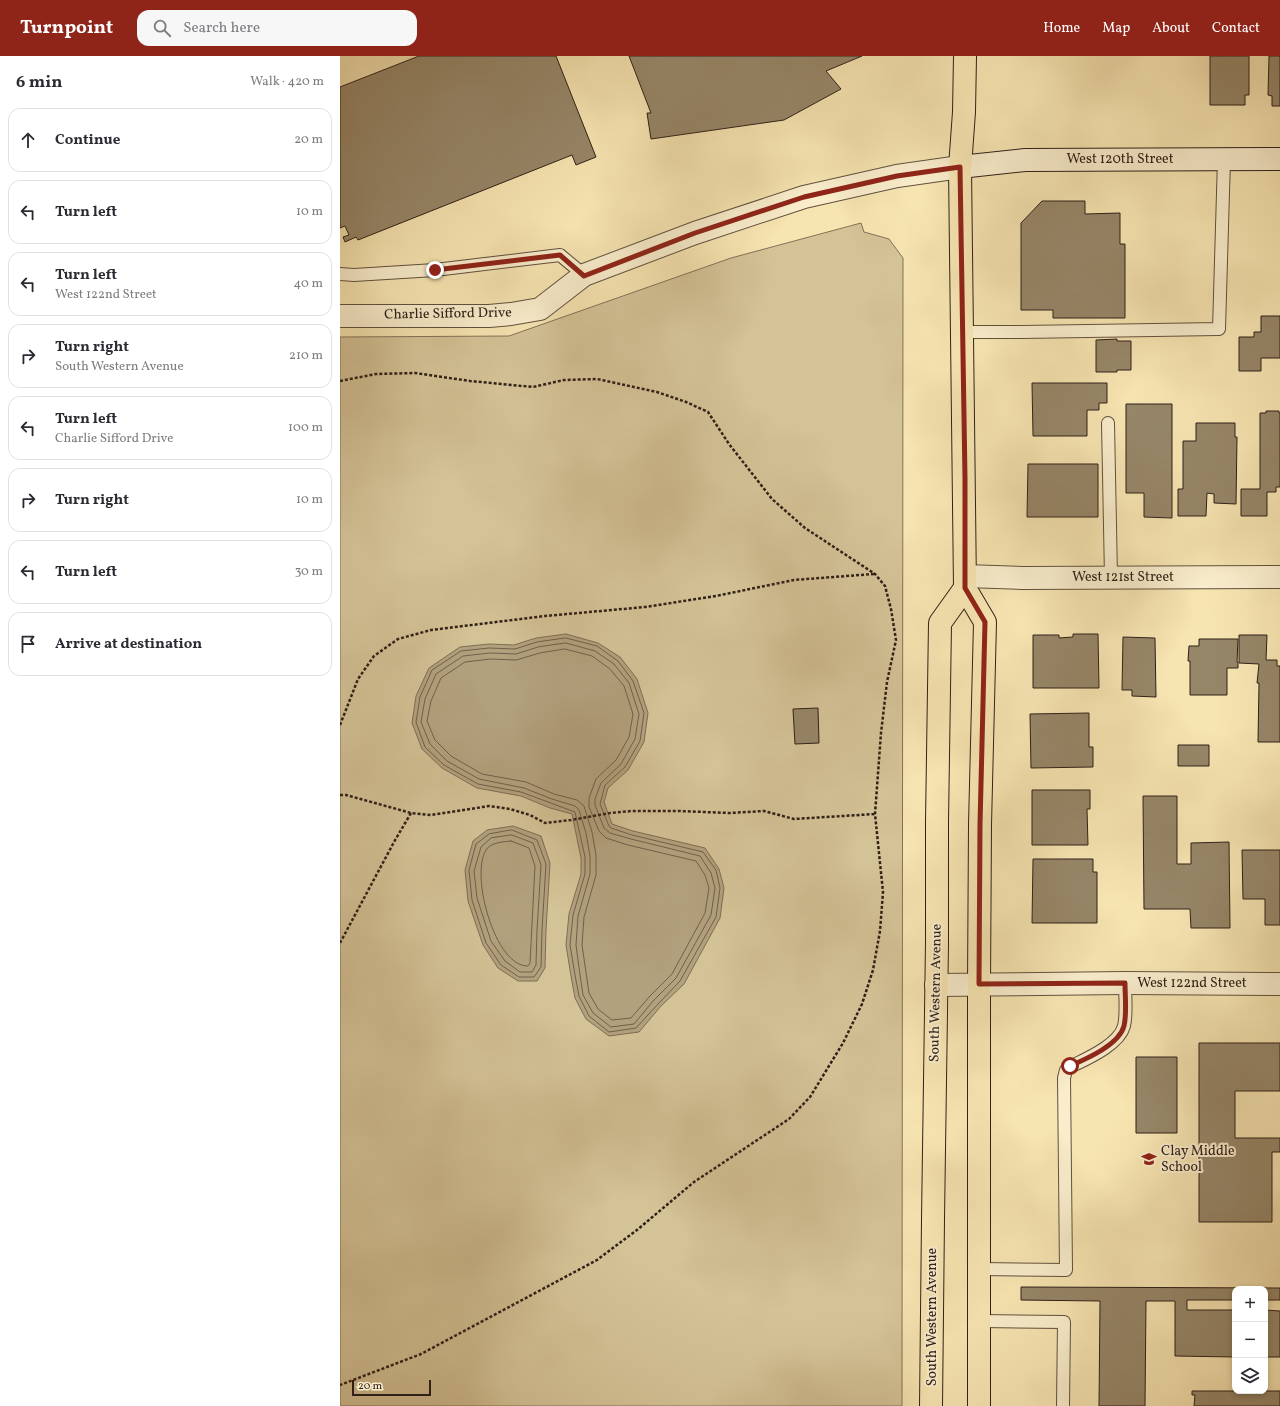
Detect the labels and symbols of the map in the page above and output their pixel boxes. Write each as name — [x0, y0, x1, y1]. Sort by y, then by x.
street label: West 120th Street — [1066, 150, 1174, 169]
route end — [426, 261, 444, 279]
street label: Charlie Sifford Drive — [384, 303, 512, 325]
street label: West 121st Street — [1072, 568, 1174, 587]
street label: South Western Avenue — [925, 923, 947, 1062]
street label: West 122nd Street — [1137, 974, 1247, 993]
route start — [1061, 1057, 1079, 1075]
place label: Clay Middle School — [1161, 1142, 1235, 1177]
school or university icon: Clay Middle School — [1140, 1150, 1158, 1168]
street label: South Western Avenue — [923, 1247, 942, 1386]
scale bar — [352, 1378, 431, 1397]

